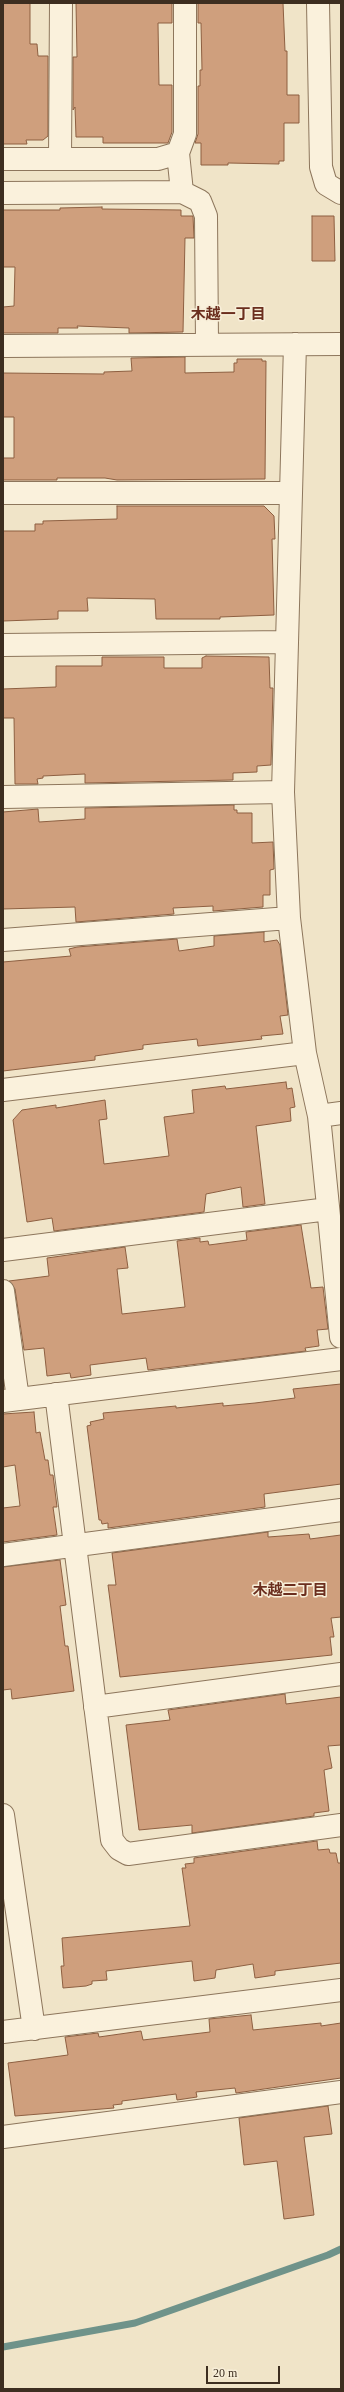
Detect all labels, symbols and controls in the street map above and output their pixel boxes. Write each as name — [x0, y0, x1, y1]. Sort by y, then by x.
district label: 木越一丁目 — [191, 306, 265, 324]
district label: 木越二丁目 — [253, 1582, 327, 1600]
scale bar — [208, 2358, 282, 2384]
text: 20 m — [213, 2366, 237, 2380]

